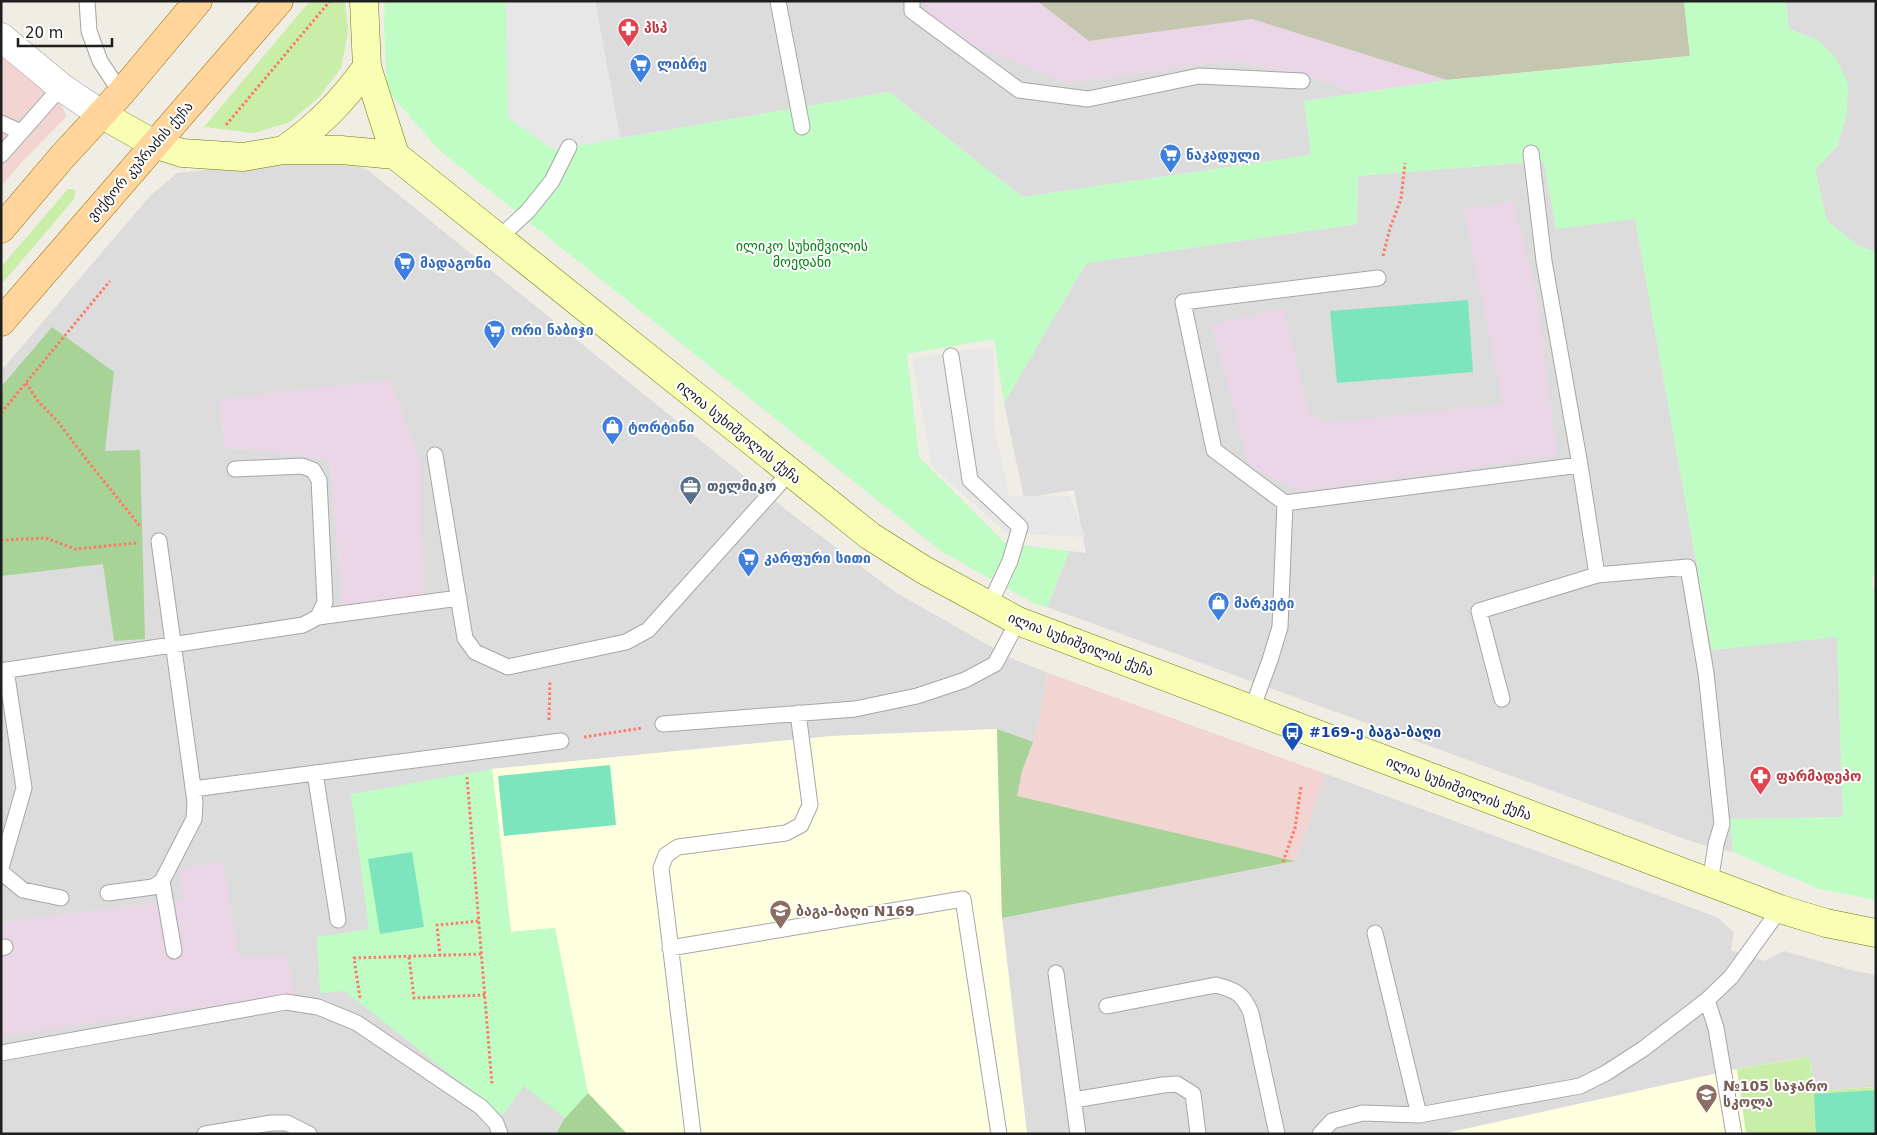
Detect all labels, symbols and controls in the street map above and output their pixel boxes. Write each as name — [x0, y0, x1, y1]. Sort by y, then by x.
scale bar — [18, 15, 111, 47]
pharmacy icon: პსპ — [616, 16, 640, 47]
place label: პსპ — [644, 20, 668, 36]
text: 20 m — [25, 24, 63, 42]
supermarket icon: ლიბრე — [629, 52, 653, 83]
place label: ლიბრე — [657, 56, 707, 72]
street label: ვიქტორ კუპრაძის ქუჩა — [84, 98, 196, 224]
supermarket icon: ნაკადული — [1158, 143, 1182, 174]
place label: ნაკადული — [1186, 147, 1260, 163]
park label: ილიკო სუხიშვილის მოედანი — [736, 238, 868, 270]
supermarket icon: მადაგონი — [392, 251, 416, 282]
place label: მადაგონი — [420, 255, 491, 271]
supermarket icon: ორი ნაბიჯი — [483, 318, 507, 349]
place label: ორი ნაბიჯი — [511, 322, 594, 338]
street label: ილია სუხიშვილის ქუჩა — [674, 377, 804, 487]
shop icon: ტორტინი — [600, 415, 624, 446]
place label: ტორტინი — [628, 419, 694, 435]
office icon: თელმიკო — [679, 474, 703, 505]
place label: თელმიკო — [707, 478, 776, 494]
supermarket icon: კარფური სითი — [736, 546, 760, 577]
place label: კარფური სითი — [764, 550, 871, 566]
shop icon: მარკეტი — [1206, 591, 1230, 622]
place label: მარკეტი — [1234, 595, 1295, 611]
street label: ილია სუხიშვილის ქუჩა — [1006, 609, 1156, 679]
bus stop icon: #169-ე ბაგა-ბაღი — [1281, 720, 1305, 751]
place label: #169-ე ბაგა-ბაღი — [1309, 724, 1441, 740]
street label: ილია სუხიშვილის ქუჩა — [1384, 753, 1534, 823]
pharmacy icon: ფარმადეპო — [1748, 764, 1772, 795]
place label: ფარმადეპო — [1776, 768, 1862, 784]
school or university icon: ბაგა-ბაღი N169 — [768, 899, 792, 930]
place label: ბაგა-ბაღი N169 — [796, 903, 915, 919]
place label: №105 საჯარო სკოლა — [1723, 1078, 1828, 1110]
school or university icon: №105 საჯარო სკოლა — [1695, 1082, 1719, 1113]

